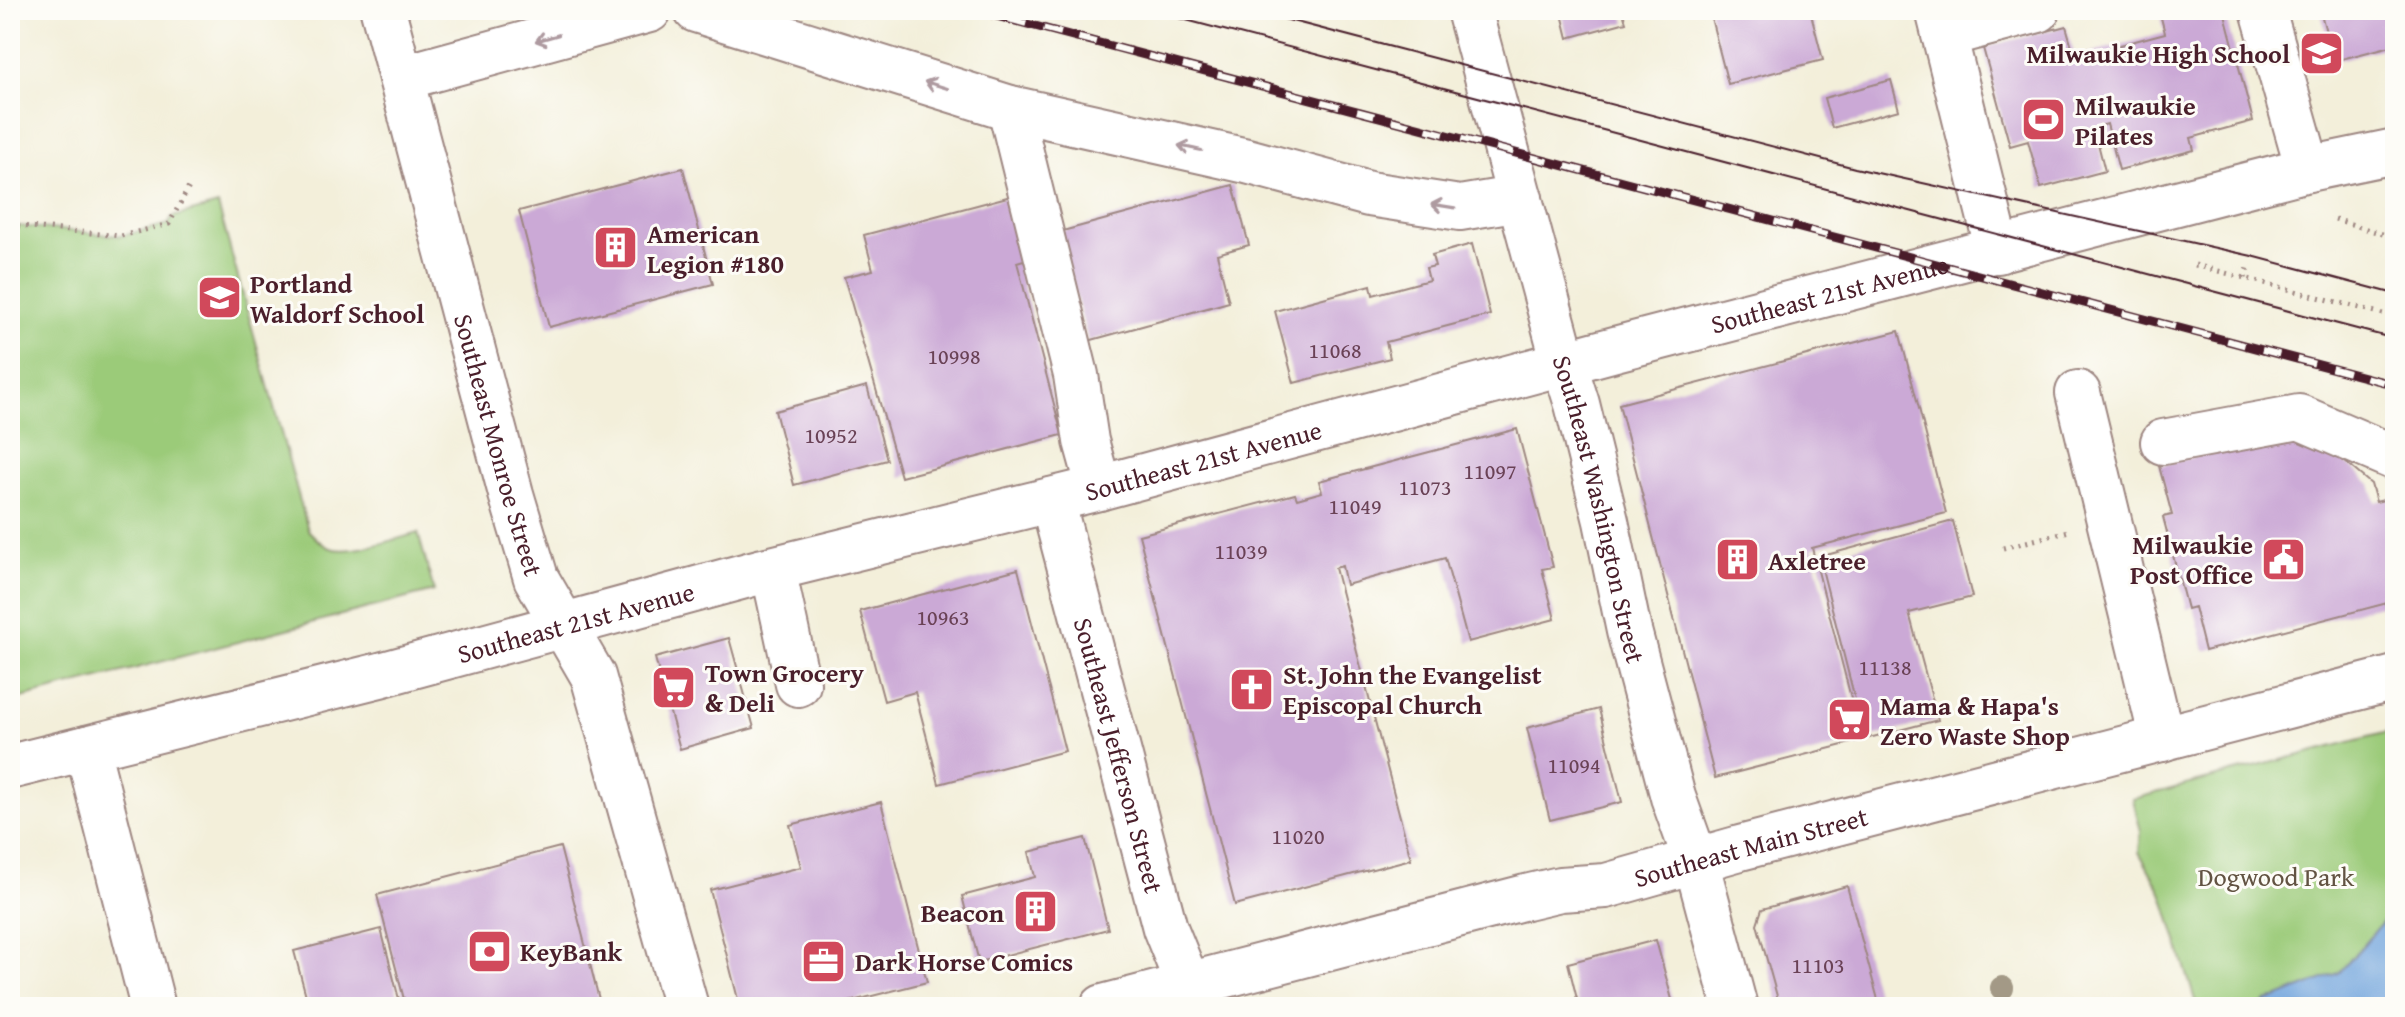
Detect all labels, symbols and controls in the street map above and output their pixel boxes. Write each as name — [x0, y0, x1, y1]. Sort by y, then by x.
school or university icon: Milwaukie High School — [2297, 29, 2345, 77]
one-way arrow — [535, 32, 561, 47]
place label: Milwaukie High School — [2026, 34, 2290, 73]
one-way arrow — [923, 77, 949, 92]
place label: Milwaukie Pilates — [2075, 86, 2196, 155]
sports icon: Milwaukie Pilates — [2020, 96, 2068, 144]
one-way arrow — [1177, 140, 1203, 155]
one-way arrow — [1431, 198, 1456, 213]
place label: American Legion #180 — [647, 214, 784, 283]
building icon: American Legion #180 — [592, 224, 640, 272]
street label: Southeast 21st Avenue — [1706, 244, 1952, 343]
place label: Portland Waldorf School — [250, 264, 424, 333]
school or university icon: Portland Waldorf School — [195, 274, 243, 322]
street label: Southeast Monroe Street — [445, 309, 554, 581]
house number: 11068 — [1309, 334, 1361, 366]
house number: 10998 — [928, 340, 980, 372]
street label: Southeast Washington Street — [1543, 351, 1656, 667]
street label: Southeast 21st Avenue — [1081, 409, 1326, 510]
house number: 10952 — [805, 419, 857, 451]
house number: 11097 — [1464, 455, 1516, 487]
house number: 11073 — [1399, 471, 1451, 503]
house number: 11049 — [1329, 490, 1381, 522]
place label: Milwaukie Post Office — [2130, 525, 2253, 594]
house number: 11039 — [1215, 535, 1267, 567]
public building icon: Milwaukie Post Office — [2260, 535, 2308, 583]
building icon: Axletree — [1713, 536, 1761, 584]
place label: Axletree — [1768, 541, 1866, 580]
street label: Southeast 21st Avenue — [453, 571, 698, 673]
house number: 10963 — [917, 601, 969, 633]
street label: Southeast Jefferson Street — [1064, 613, 1174, 897]
house number: 11138 — [1859, 651, 1911, 683]
place label: Town Grocery & Deli — [705, 653, 864, 722]
place label: St. John the Evangelist Episcopal Church — [1283, 655, 1542, 724]
supermarket icon: Town Grocery & Deli — [650, 663, 698, 711]
church icon: St. John the Evangelist Episcopal Church — [1228, 665, 1276, 713]
place label: Mama & Hapa's Zero Waste Shop — [1880, 686, 2070, 755]
supermarket icon: Mama & Hapa's Zero Waste Shop — [1825, 696, 1873, 744]
house number: 11094 — [1548, 749, 1600, 781]
street label: Southeast Main Street — [1629, 796, 1872, 897]
house number: 11020 — [1272, 820, 1324, 852]
park label: Dogwood Park — [2198, 857, 2355, 896]
building icon: Beacon — [1011, 888, 1059, 936]
place label: Beacon — [921, 893, 1005, 932]
bank icon: KeyBank — [465, 927, 513, 975]
place label: KeyBank — [520, 932, 622, 971]
office icon: Dark Horse Comics — [800, 937, 848, 985]
place label: Dark Horse Comics — [855, 942, 1073, 981]
house number: 11103 — [1792, 949, 1844, 981]

